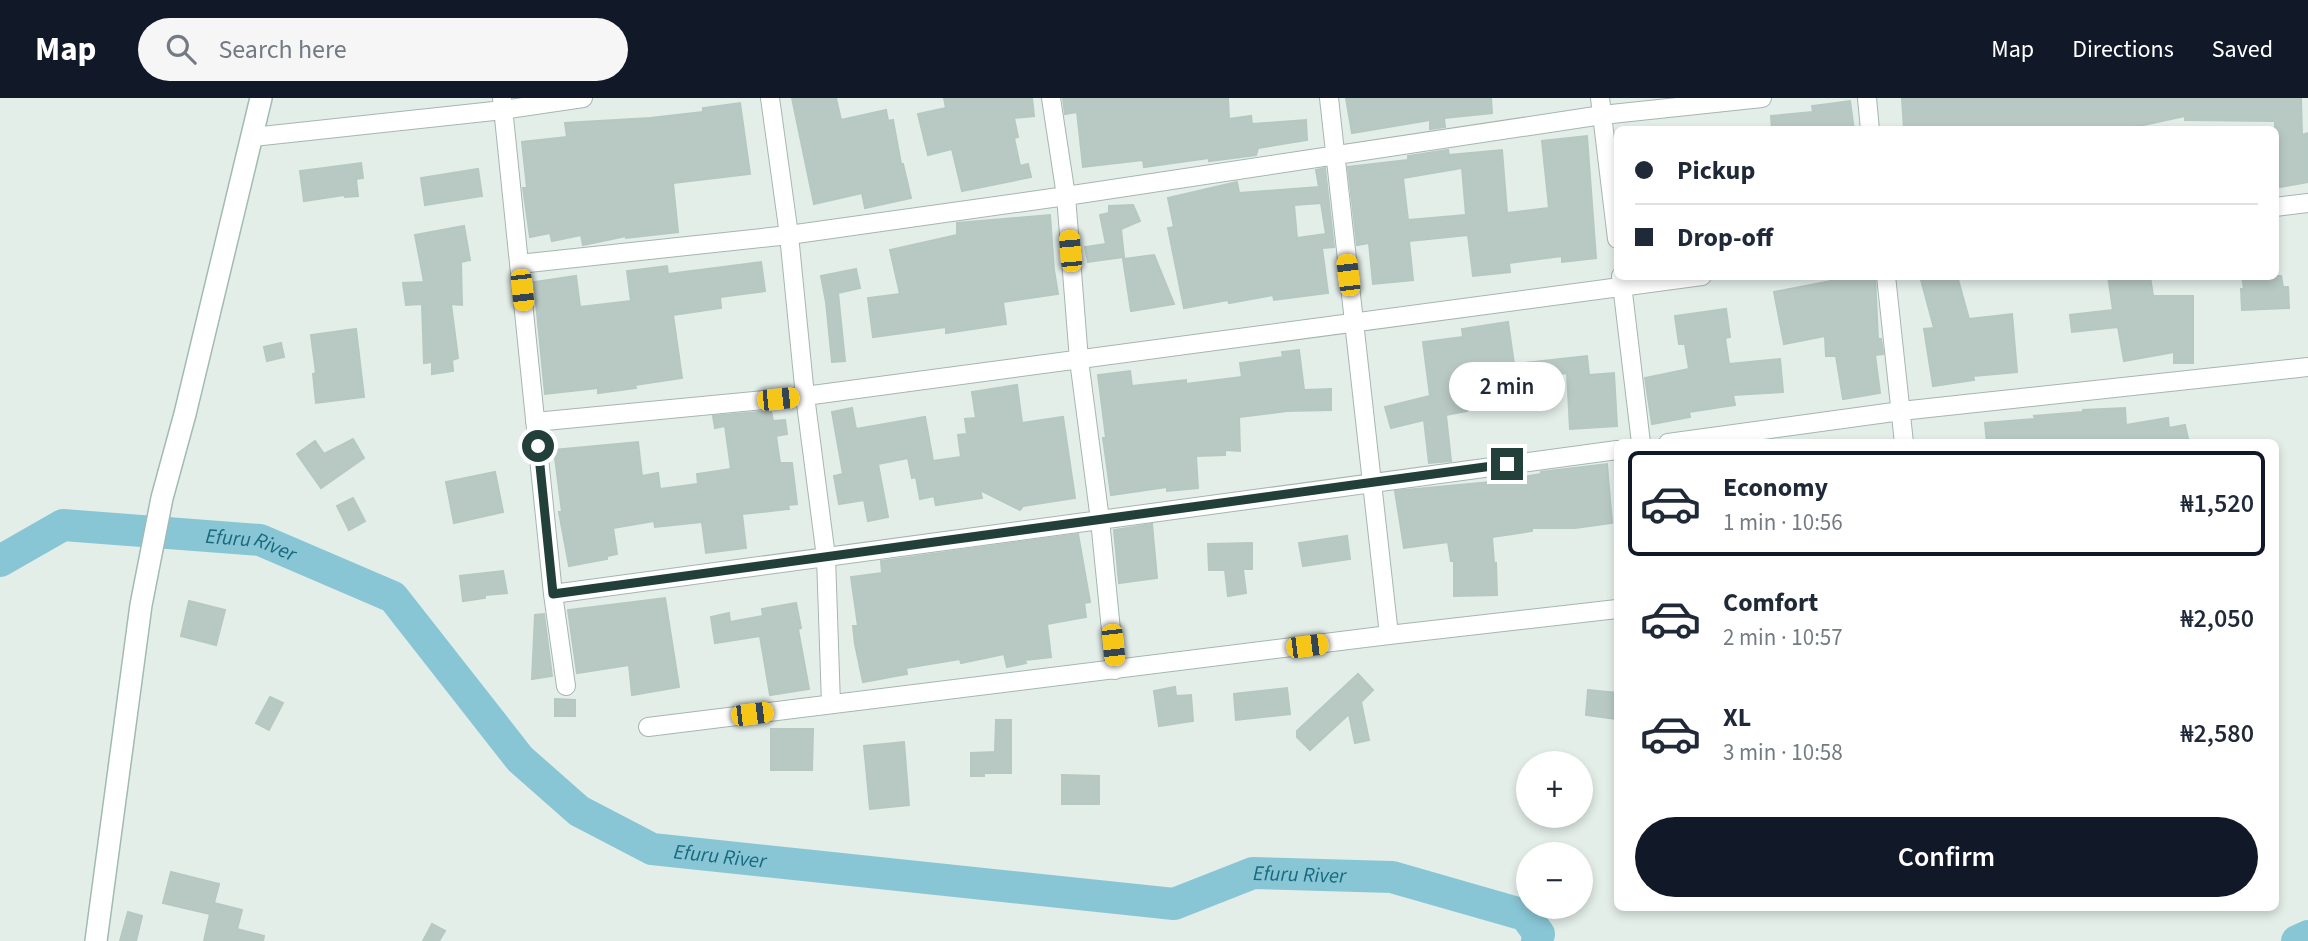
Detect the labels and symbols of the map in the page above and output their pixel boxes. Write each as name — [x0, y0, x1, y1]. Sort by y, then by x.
car — [1058, 229, 1083, 273]
car — [1336, 253, 1361, 297]
car — [510, 268, 535, 312]
callout: 2 min — [1449, 362, 1565, 412]
car — [757, 386, 800, 412]
route start — [522, 430, 554, 462]
route end — [1491, 448, 1523, 480]
water label: Efuru River — [204, 521, 302, 569]
car — [1101, 623, 1126, 667]
car — [1285, 633, 1330, 659]
car — [730, 701, 775, 727]
water label: Efuru River — [672, 836, 769, 876]
water label: Efuru River — [1253, 858, 1347, 891]

